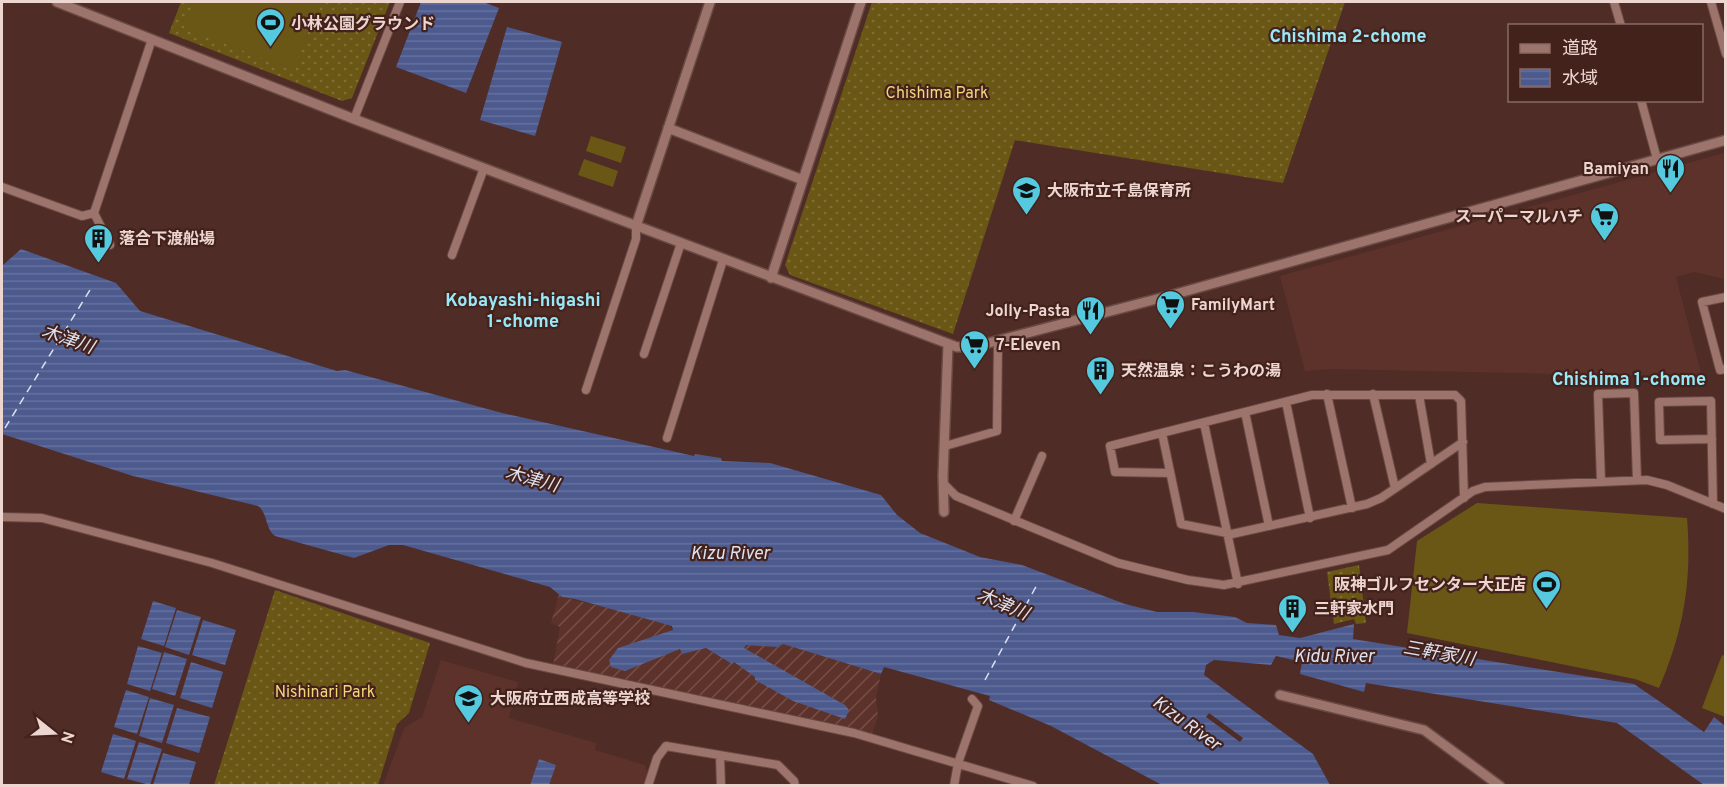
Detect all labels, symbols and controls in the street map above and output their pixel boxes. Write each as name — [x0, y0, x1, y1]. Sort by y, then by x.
sports icon: 小林公園グラウンド — [254, 7, 286, 49]
place label: 小林公園グラウンド — [291, 14, 435, 35]
legend — [1508, 24, 1703, 102]
district label: Chishima 2-chome — [1269, 26, 1427, 49]
text: 道路 — [1562, 38, 1598, 61]
text: 水域 — [1562, 68, 1598, 91]
park label: Chishima Park — [886, 84, 988, 104]
restaurant icon: Bamiyan — [1654, 152, 1686, 194]
place label: Bamiyan — [1583, 160, 1649, 180]
school or university icon: 大阪市立千島保育所 — [1010, 174, 1042, 216]
place label: 大阪市立千島保育所 — [1047, 182, 1191, 202]
supermarket icon: スーパーマルハチ — [1588, 200, 1620, 242]
place label: スーパーマルハチ — [1455, 208, 1583, 228]
building icon: 落合下渡船場 — [82, 222, 114, 264]
place label: 落合下渡船場 — [119, 230, 215, 250]
supermarket icon: FamilyMart — [1154, 288, 1186, 330]
district label: Kobayashi-higashi 1-chome — [445, 290, 601, 334]
restaurant icon: Jolly-Pasta — [1075, 294, 1107, 336]
place label: FamilyMart — [1191, 296, 1275, 316]
place label: Jolly-Pasta — [986, 302, 1070, 322]
water label: 木津川 — [38, 321, 99, 361]
supermarket icon: 7-Eleven — [959, 328, 991, 370]
place label: 7-Eleven — [996, 336, 1061, 356]
building icon: 天然温泉：こうわの湯 — [1084, 354, 1116, 396]
place label: 天然温泉：こうわの湯 — [1121, 361, 1281, 382]
district label: Chishima 1-chome — [1552, 369, 1706, 392]
water label: 木津川 — [503, 462, 563, 499]
water label: Kizu River — [690, 543, 772, 566]
sports icon: 阪神ゴルフセンター大正店 — [1531, 568, 1563, 610]
place label: 阪神ゴルフセンター大正店 — [1334, 575, 1526, 596]
water label: 木津川 — [973, 584, 1034, 627]
building icon: 三軒家水門 — [1277, 592, 1309, 634]
place label: 三軒家水門 — [1314, 600, 1394, 620]
water label: 三軒家川 — [1401, 637, 1478, 672]
water label: Kidu River — [1294, 646, 1376, 669]
school or university icon: 大阪府立西成高等学校 — [453, 682, 485, 724]
park label: Nishinari Park — [275, 683, 375, 703]
place label: 大阪府立西成高等学校 — [490, 689, 650, 710]
water label: Kizu River — [1147, 692, 1227, 758]
north arrow — [24, 703, 84, 763]
text: N — [55, 728, 78, 746]

